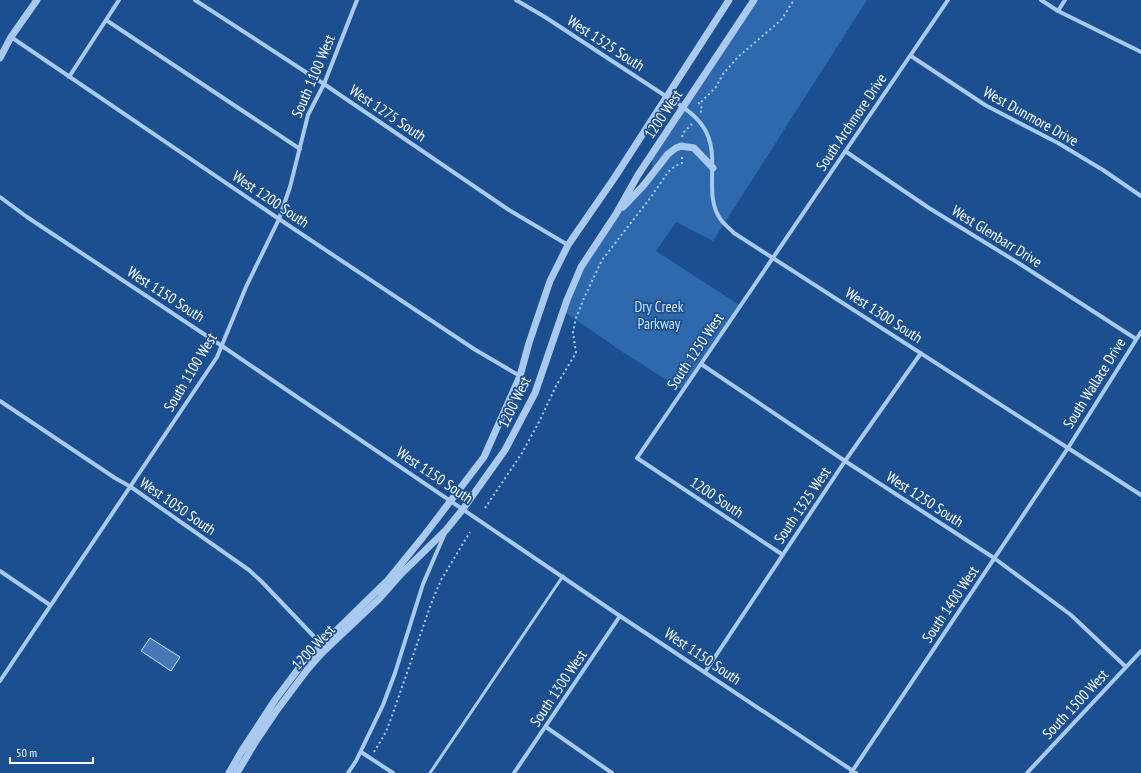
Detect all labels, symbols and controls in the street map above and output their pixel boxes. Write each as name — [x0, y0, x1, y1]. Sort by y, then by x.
street label: West 1325 South — [564, 11, 648, 75]
street label: South 1100 West — [287, 32, 339, 120]
street label: South Archmore Drive — [812, 70, 890, 174]
street label: West 1275 South — [346, 80, 430, 146]
street label: West Dunmore Drive — [980, 82, 1082, 150]
street label: 1200 West — [640, 86, 686, 142]
street label: West 1200 South — [229, 166, 313, 232]
street label: West Glenbarr Drive — [948, 201, 1046, 271]
street label: West 1150 South — [124, 262, 208, 326]
street label: West 1300 South — [842, 283, 926, 347]
park label: Dry Creek Parkway — [634, 297, 684, 333]
street label: South 1250 West — [662, 309, 728, 393]
street label: South 1100 West — [159, 329, 221, 415]
street label: South Wallace Drive — [1059, 334, 1129, 432]
street label: 1200 West — [493, 373, 535, 431]
street label: West 1150 South — [393, 442, 477, 508]
street label: South 1325 West — [769, 463, 835, 547]
street label: West 1250 South — [883, 467, 967, 531]
street label: 1200 South — [687, 472, 747, 522]
street label: West 1050 South — [136, 473, 220, 539]
street label: South 1400 West — [917, 562, 983, 646]
street label: 1200 West — [287, 620, 339, 674]
street label: West 1150 South — [661, 623, 745, 689]
street label: South 1300 West — [525, 646, 591, 730]
street label: South 1500 West — [1038, 665, 1112, 743]
scale bar — [10, 739, 93, 765]
text: 50 m — [16, 745, 37, 760]

